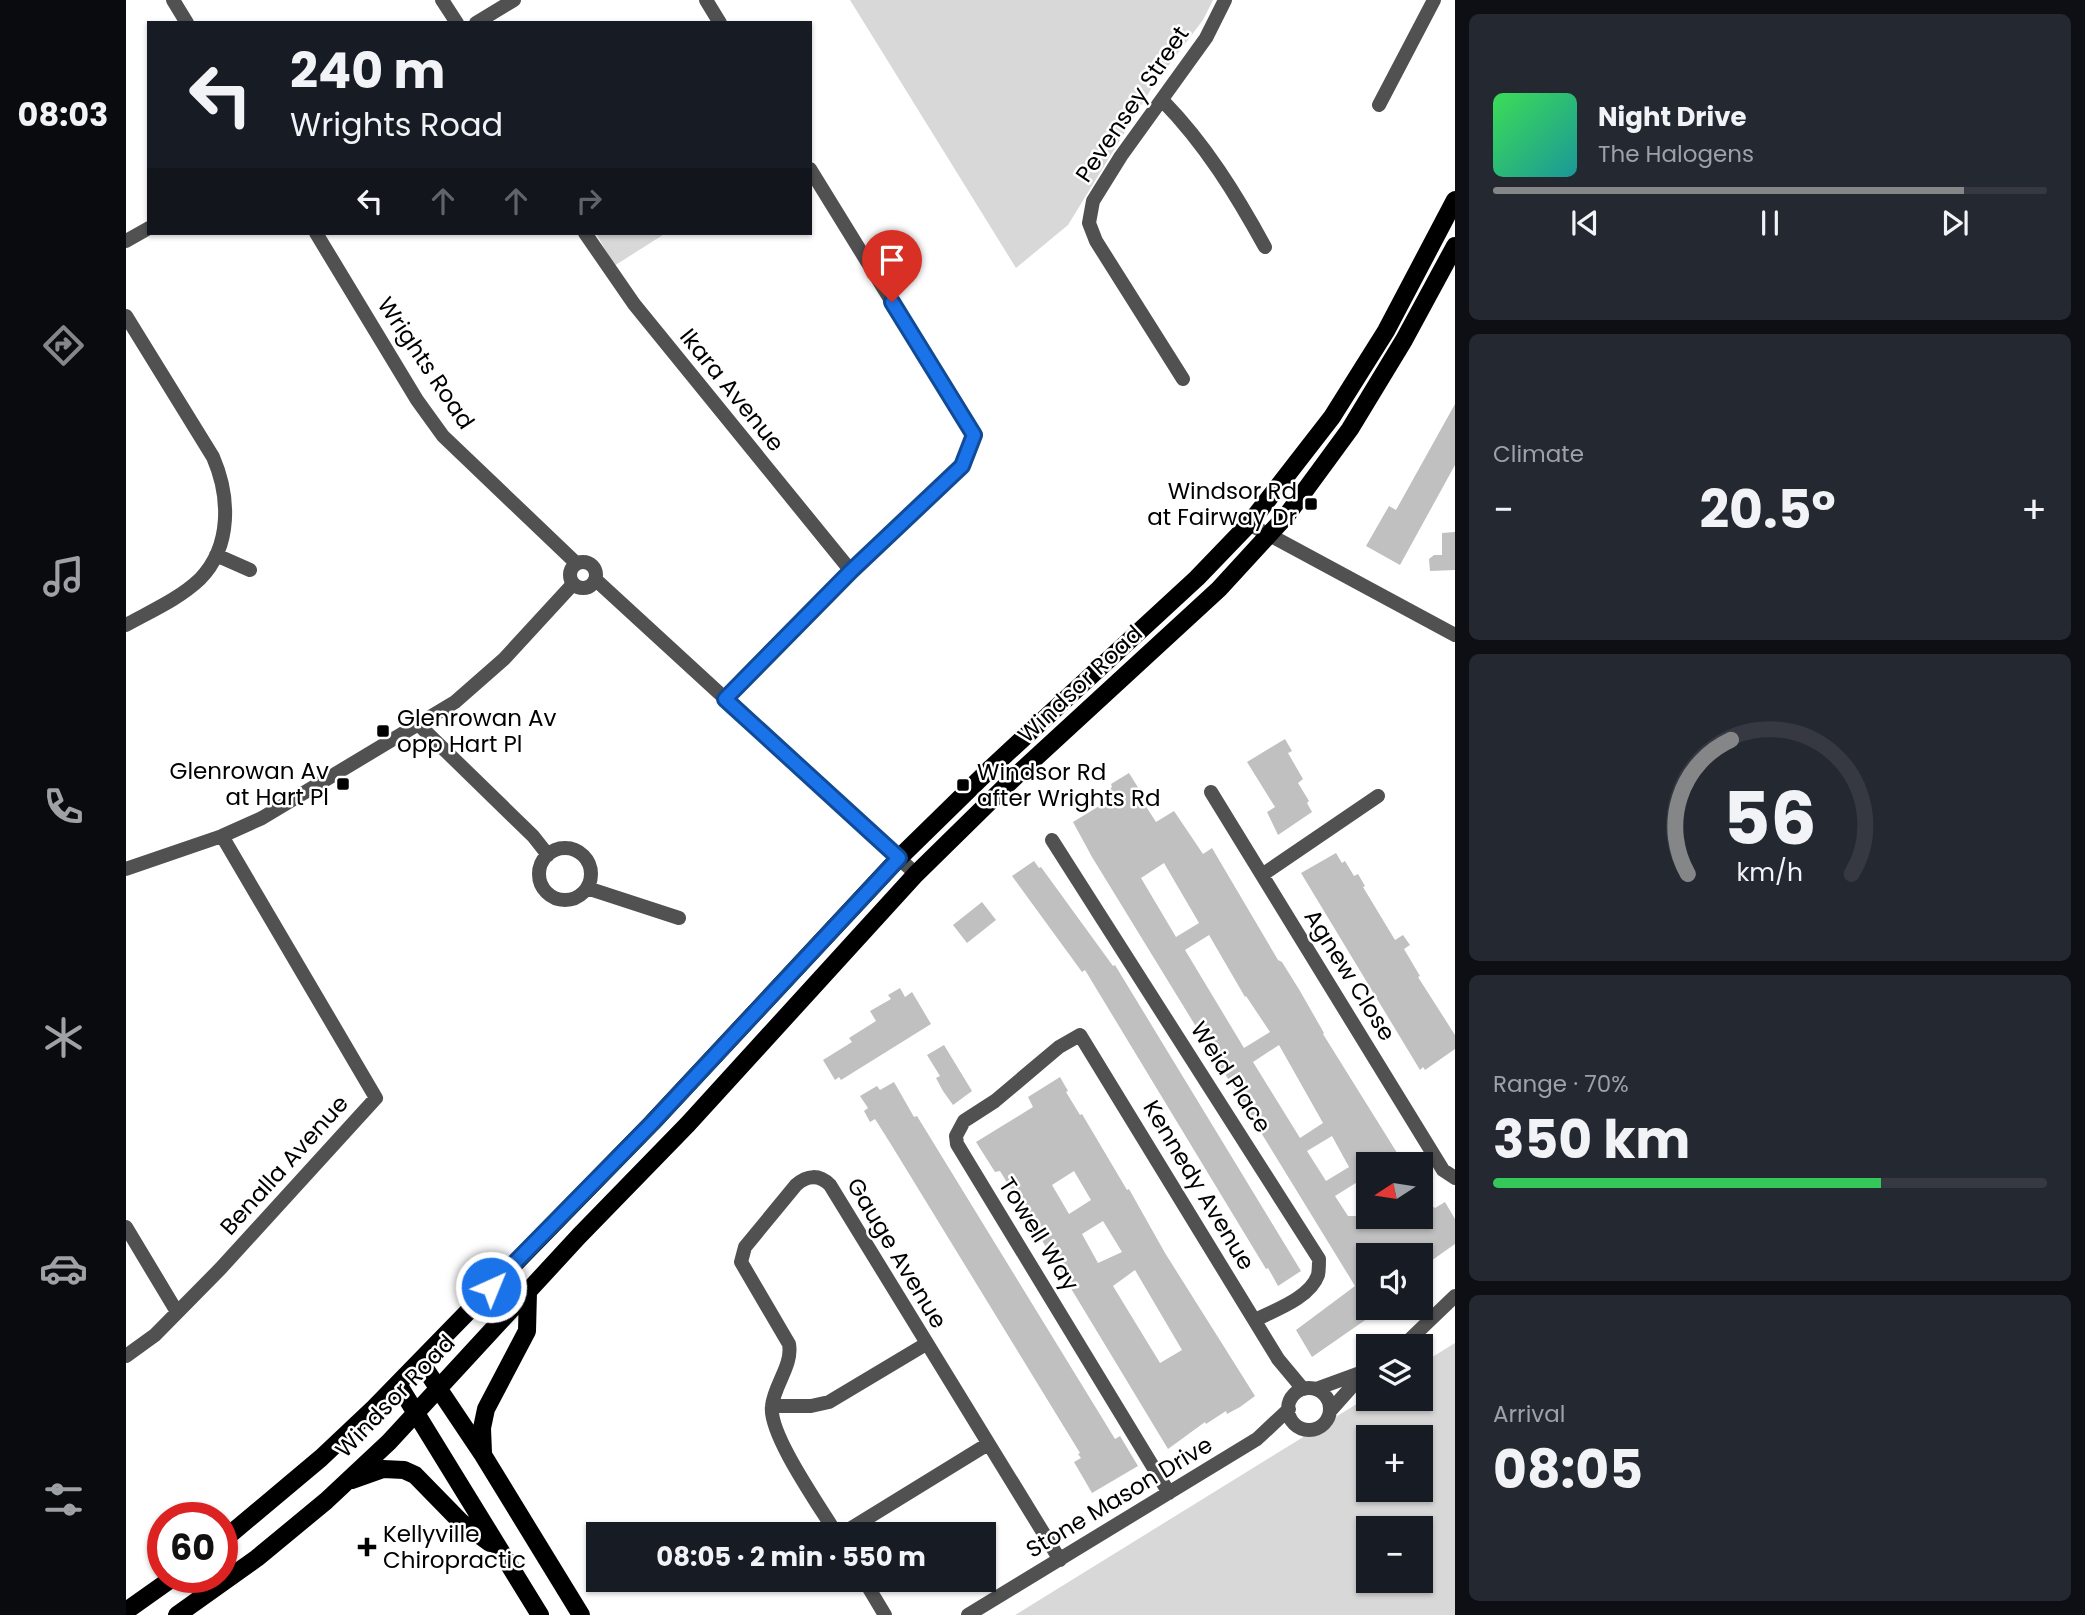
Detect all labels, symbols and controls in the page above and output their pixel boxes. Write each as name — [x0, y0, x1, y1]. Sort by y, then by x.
street label: Pevensey Street — [1068, 20, 1196, 188]
text: 240 m — [290, 37, 445, 105]
icon: left — [175, 49, 266, 140]
text: 08:03 — [18, 92, 108, 137]
text: Night Drive — [1598, 99, 1746, 135]
text: Wrights Road — [290, 102, 503, 147]
text: The Halogens — [1598, 138, 1754, 170]
icon: left — [351, 182, 389, 220]
icon: ahead — [424, 182, 462, 220]
icon: ahead — [497, 182, 535, 220]
icon: right — [570, 182, 608, 220]
icon: previous — [1566, 204, 1604, 242]
icon: pause — [1751, 204, 1789, 242]
icon: next — [1936, 204, 1974, 242]
pin — [862, 230, 922, 302]
icon: arrive — [873, 241, 911, 279]
street label: Wrights Road — [370, 291, 482, 435]
icon: directions — [39, 321, 88, 370]
street label: Ikara Avenue — [672, 322, 792, 458]
text: Climate — [1493, 438, 1584, 470]
text: 20.5° — [1699, 473, 1836, 546]
place label: Windsor Rd at Fairway Dr — [1147, 475, 1297, 533]
text: − — [1493, 483, 1514, 536]
text: + — [2021, 483, 2047, 536]
marker: Windsor Rd at Fairway Dr — [1303, 496, 1319, 512]
icon: music — [39, 552, 88, 601]
street label: Windsor Road — [1011, 618, 1149, 750]
place label: Glenrowan Av opp Hart Pl — [397, 702, 557, 760]
marker: Glenrowan Av opp Hart Pl — [375, 723, 391, 739]
place label: Glenrowan Av at Hart Pl — [169, 755, 329, 813]
place label: Windsor Rd after Wrights Rd — [977, 756, 1160, 814]
text: 56 — [1723, 768, 1817, 869]
marker: Glenrowan Av at Hart Pl — [335, 776, 351, 792]
marker: Windsor Rd after Wrights Rd — [955, 777, 971, 793]
icon: phone — [39, 782, 88, 831]
text: km/h — [1737, 854, 1803, 889]
street label: Agnew Close — [1297, 903, 1403, 1047]
icon: climate — [39, 1013, 88, 1062]
street label: Weid Place — [1183, 1015, 1279, 1139]
text: Range · 70% — [1493, 1068, 1629, 1100]
street label: Benalla Avenue — [213, 1088, 355, 1242]
street label: Kennedy Avenue — [1136, 1094, 1262, 1276]
text: 350 km — [1493, 1103, 1690, 1176]
north arrow — [1356, 1152, 1433, 1228]
map controls — [1356, 1152, 1433, 1593]
street label: Towell Way — [991, 1171, 1087, 1297]
street label: Gauge Avenue — [839, 1172, 955, 1334]
button: sound — [1356, 1243, 1433, 1320]
icon: car — [39, 1244, 88, 1293]
position arrow — [454, 1250, 528, 1324]
street label: Windsor Road — [328, 1327, 462, 1465]
button: layers — [1356, 1334, 1433, 1411]
text: Arrival — [1493, 1398, 1565, 1430]
button: + — [1356, 1425, 1433, 1502]
street label: Stone Mason Drive — [1020, 1429, 1218, 1565]
text: 08:05 — [1493, 1433, 1643, 1506]
icon: filters — [39, 1475, 88, 1524]
speed limit sign: 60 — [147, 1502, 238, 1593]
button: − — [1356, 1516, 1433, 1593]
place label: Kellyville Chiropractic — [383, 1518, 526, 1576]
marker: Kellyville Chiropractic — [357, 1537, 377, 1557]
text: 08:05 · 2 min · 550 m — [656, 1539, 926, 1575]

